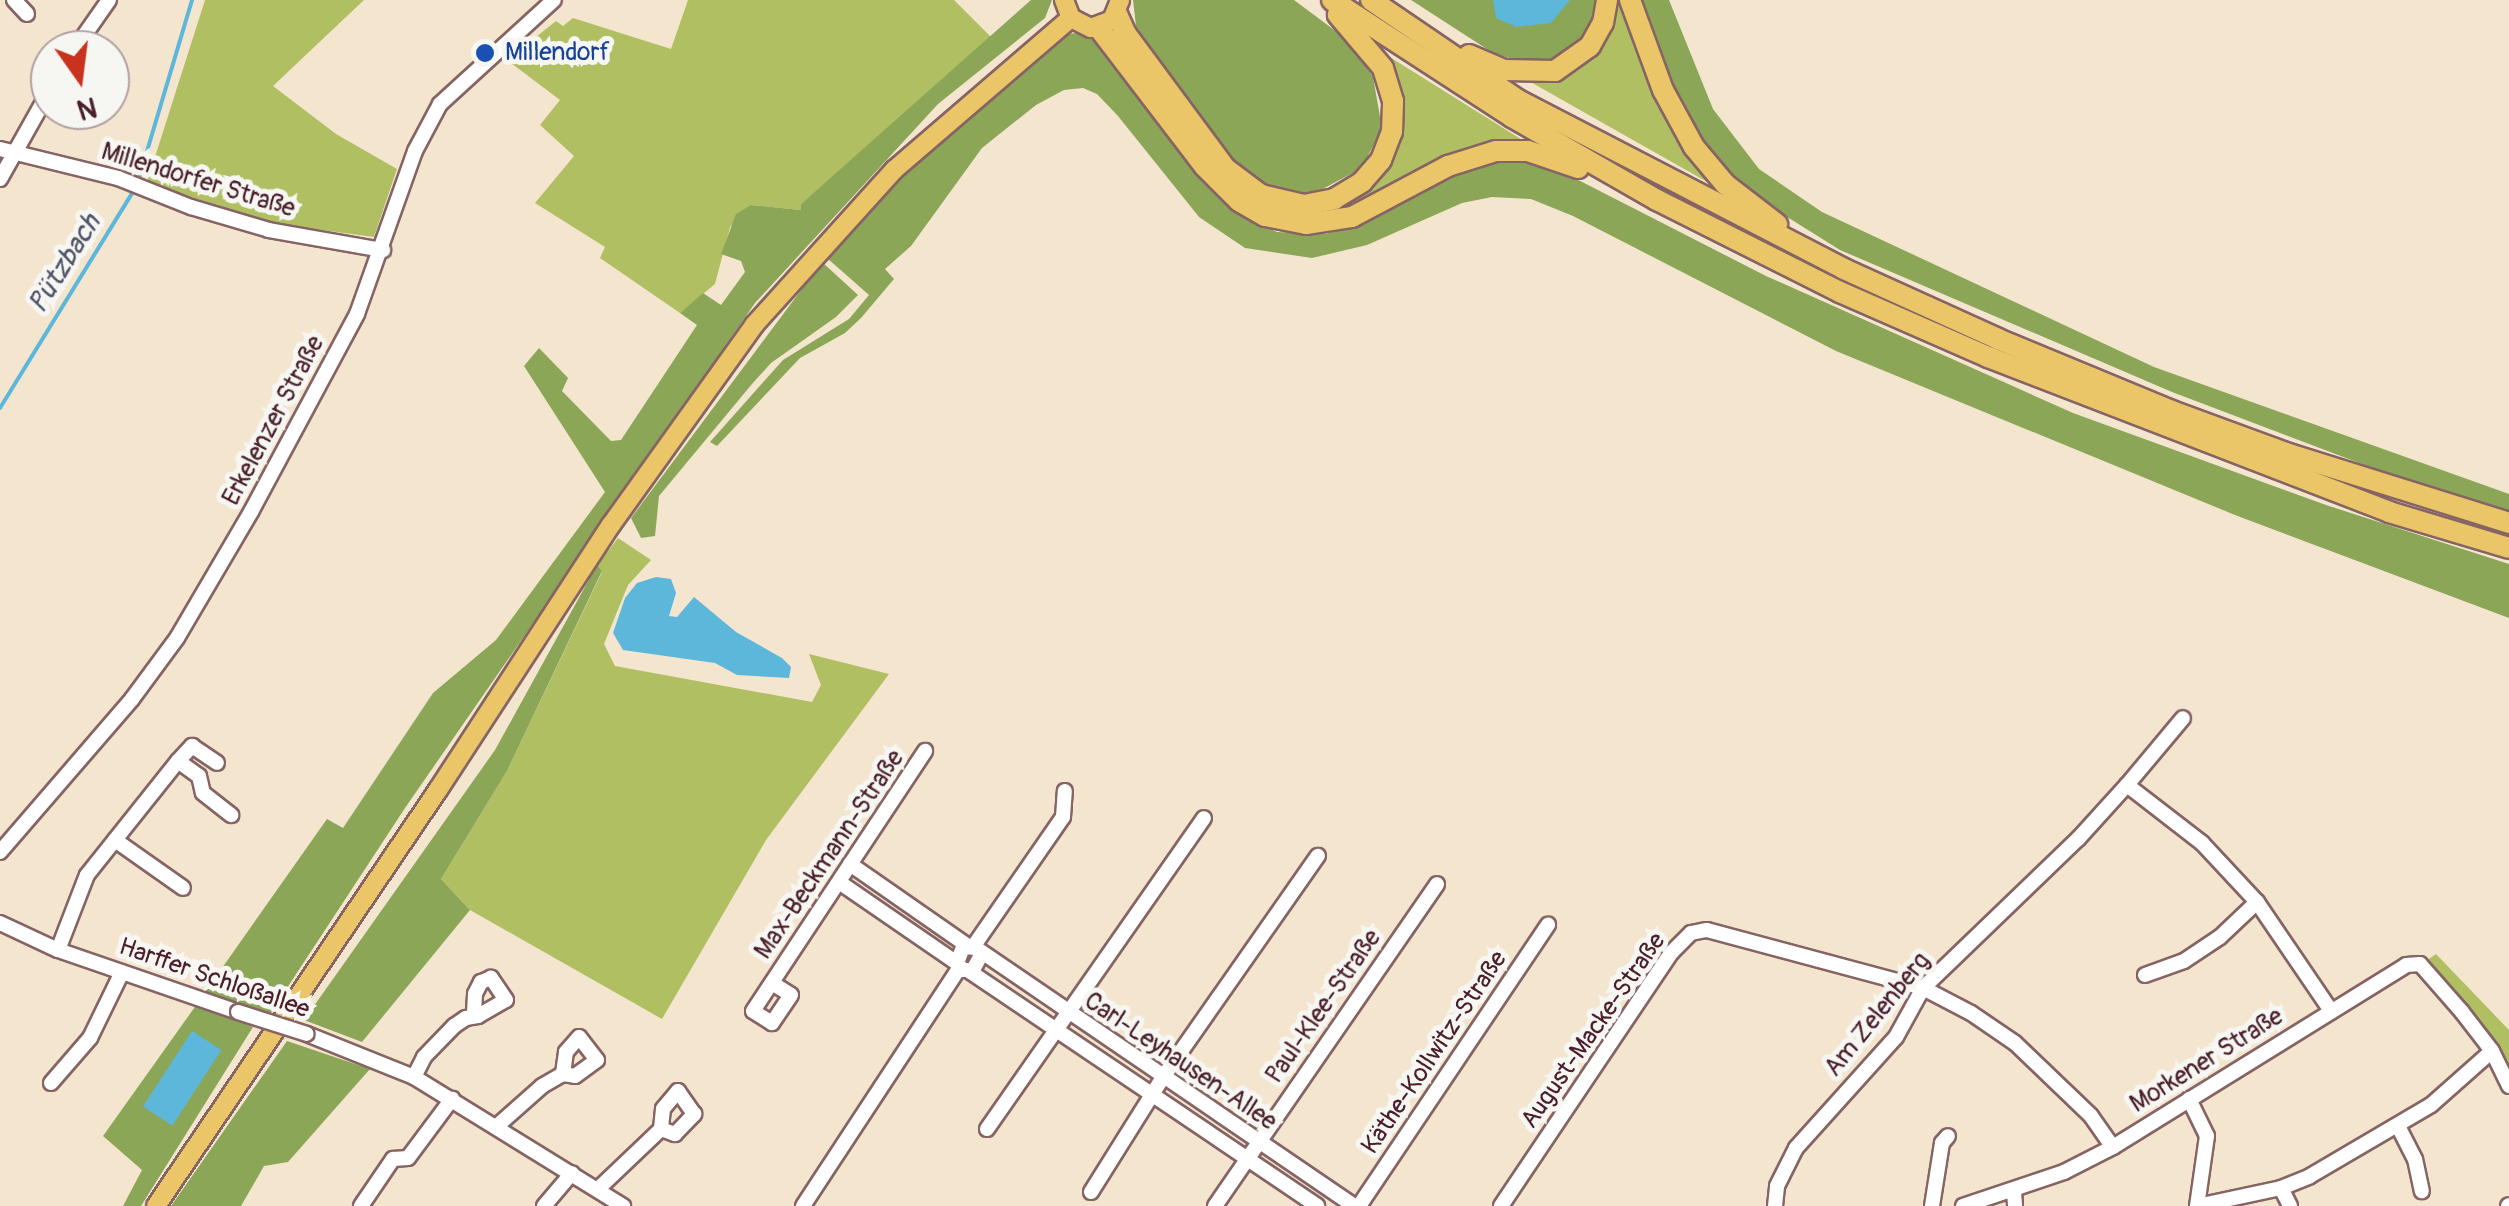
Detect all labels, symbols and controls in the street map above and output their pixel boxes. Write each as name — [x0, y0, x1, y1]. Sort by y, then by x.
north arrow — [30, 30, 130, 130]
place label: Millendorf — [505, 38, 610, 68]
marker: Millendorf — [474, 42, 496, 64]
text: N — [73, 88, 100, 127]
street label: Millendorfer Straße — [98, 137, 298, 225]
water label: Pützbach — [22, 208, 108, 320]
street label: Erkelenzer Straße — [217, 331, 331, 511]
street label: Max-Beckmann-Straße — [749, 745, 911, 965]
street label: Paul-Klee-Straße — [1260, 924, 1388, 1090]
street label: August-Macke-Straße — [1515, 927, 1673, 1135]
street label: Harffer Schloßallee — [115, 932, 313, 1026]
street label: Käthe-Kollwitz-Straße — [1356, 946, 1514, 1160]
street label: Am Zelenberg — [1819, 947, 1937, 1083]
street label: Carl-Leyhausen-Allee — [1078, 986, 1282, 1138]
street label: Morkener Straße — [2125, 1002, 2289, 1120]

